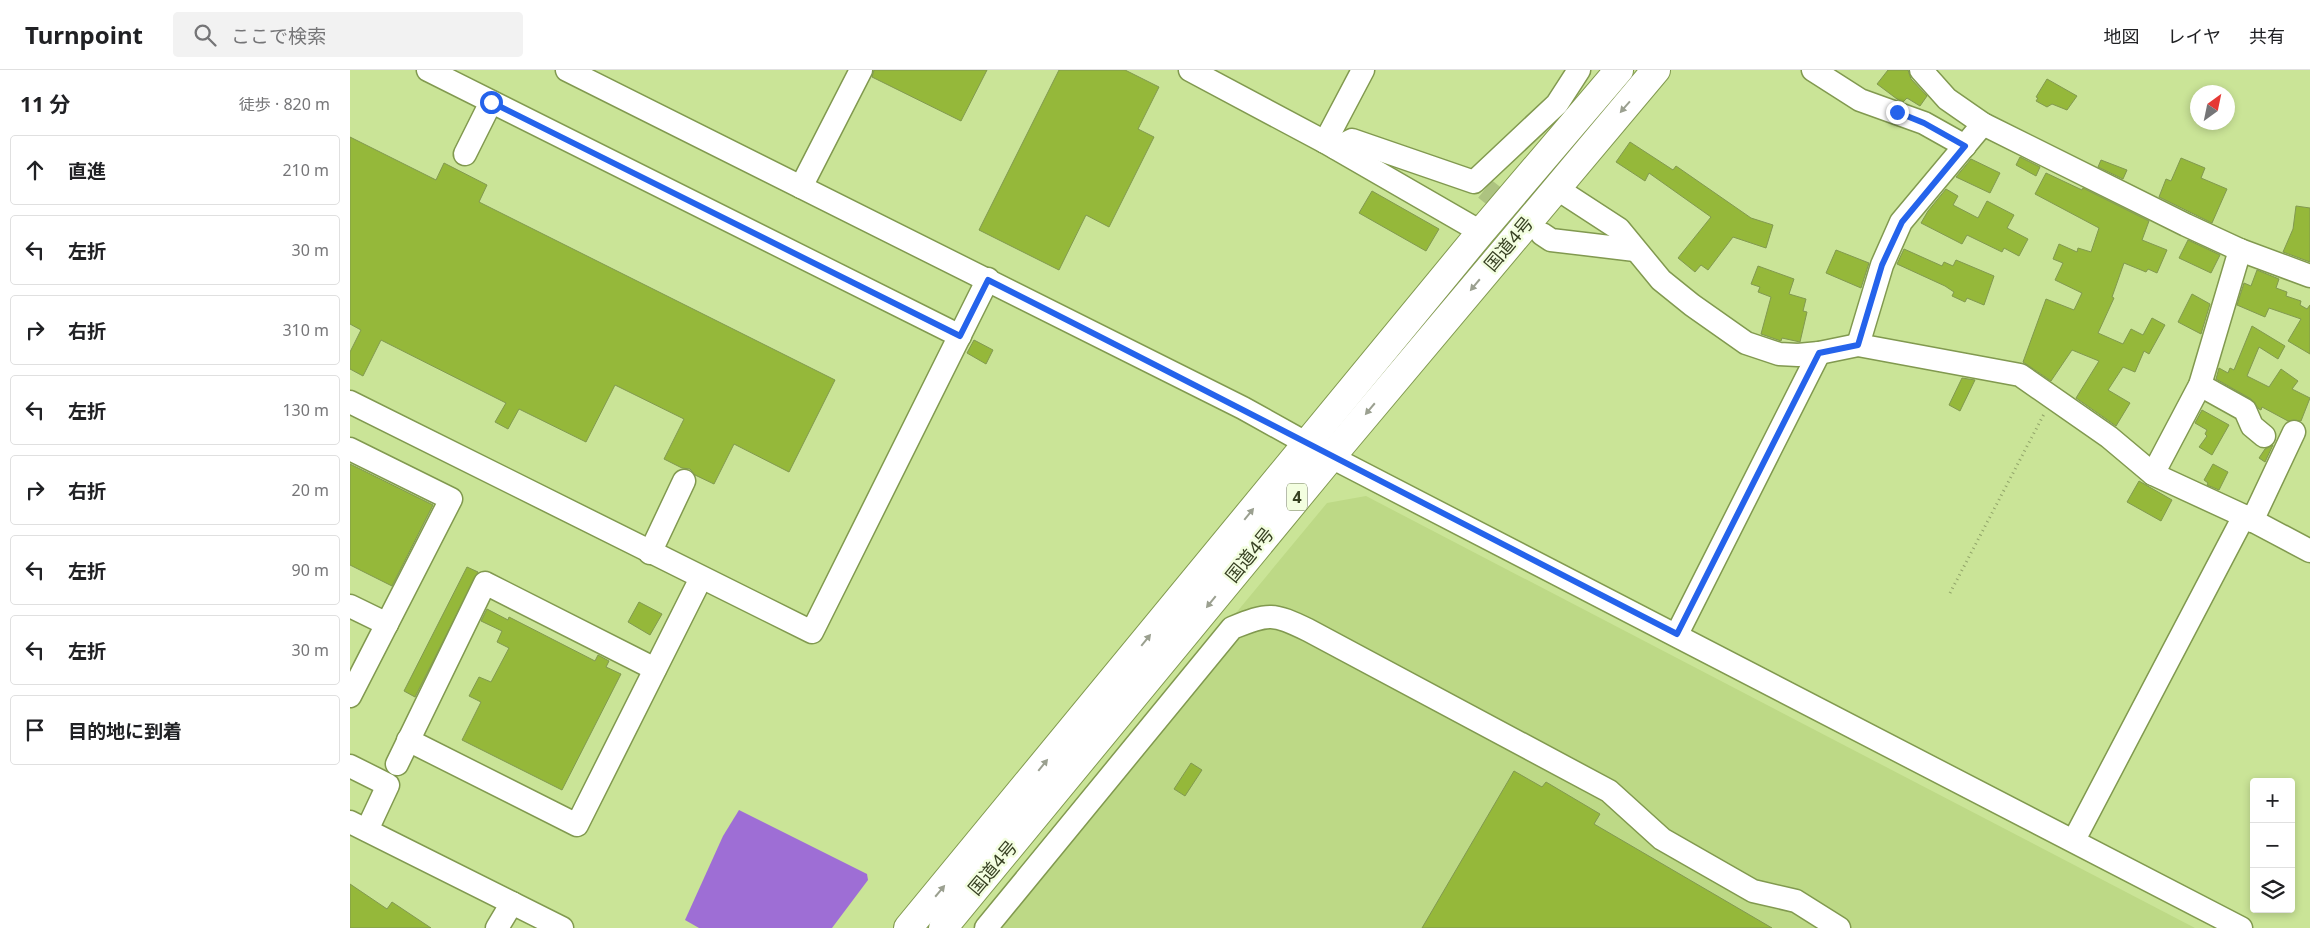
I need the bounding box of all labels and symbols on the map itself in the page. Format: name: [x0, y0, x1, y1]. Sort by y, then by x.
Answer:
north arrow: [2190, 85, 2235, 130]
route start: [480, 91, 503, 114]
one-way arrow: [1619, 100, 1630, 113]
route end: [1886, 101, 1909, 124]
street label: 国道4号: [1478, 211, 1538, 276]
one-way arrow: [1469, 278, 1480, 291]
one-way arrow: [1365, 403, 1376, 416]
road number: 4: [1287, 484, 1307, 511]
one-way arrow: [1244, 508, 1255, 521]
street label: 国道4号: [1220, 522, 1279, 587]
one-way arrow: [1206, 595, 1217, 608]
one-way arrow: [1140, 633, 1151, 646]
one-way arrow: [1037, 760, 1049, 772]
street label: 国道4号: [962, 835, 1022, 900]
one-way arrow: [934, 884, 945, 897]

